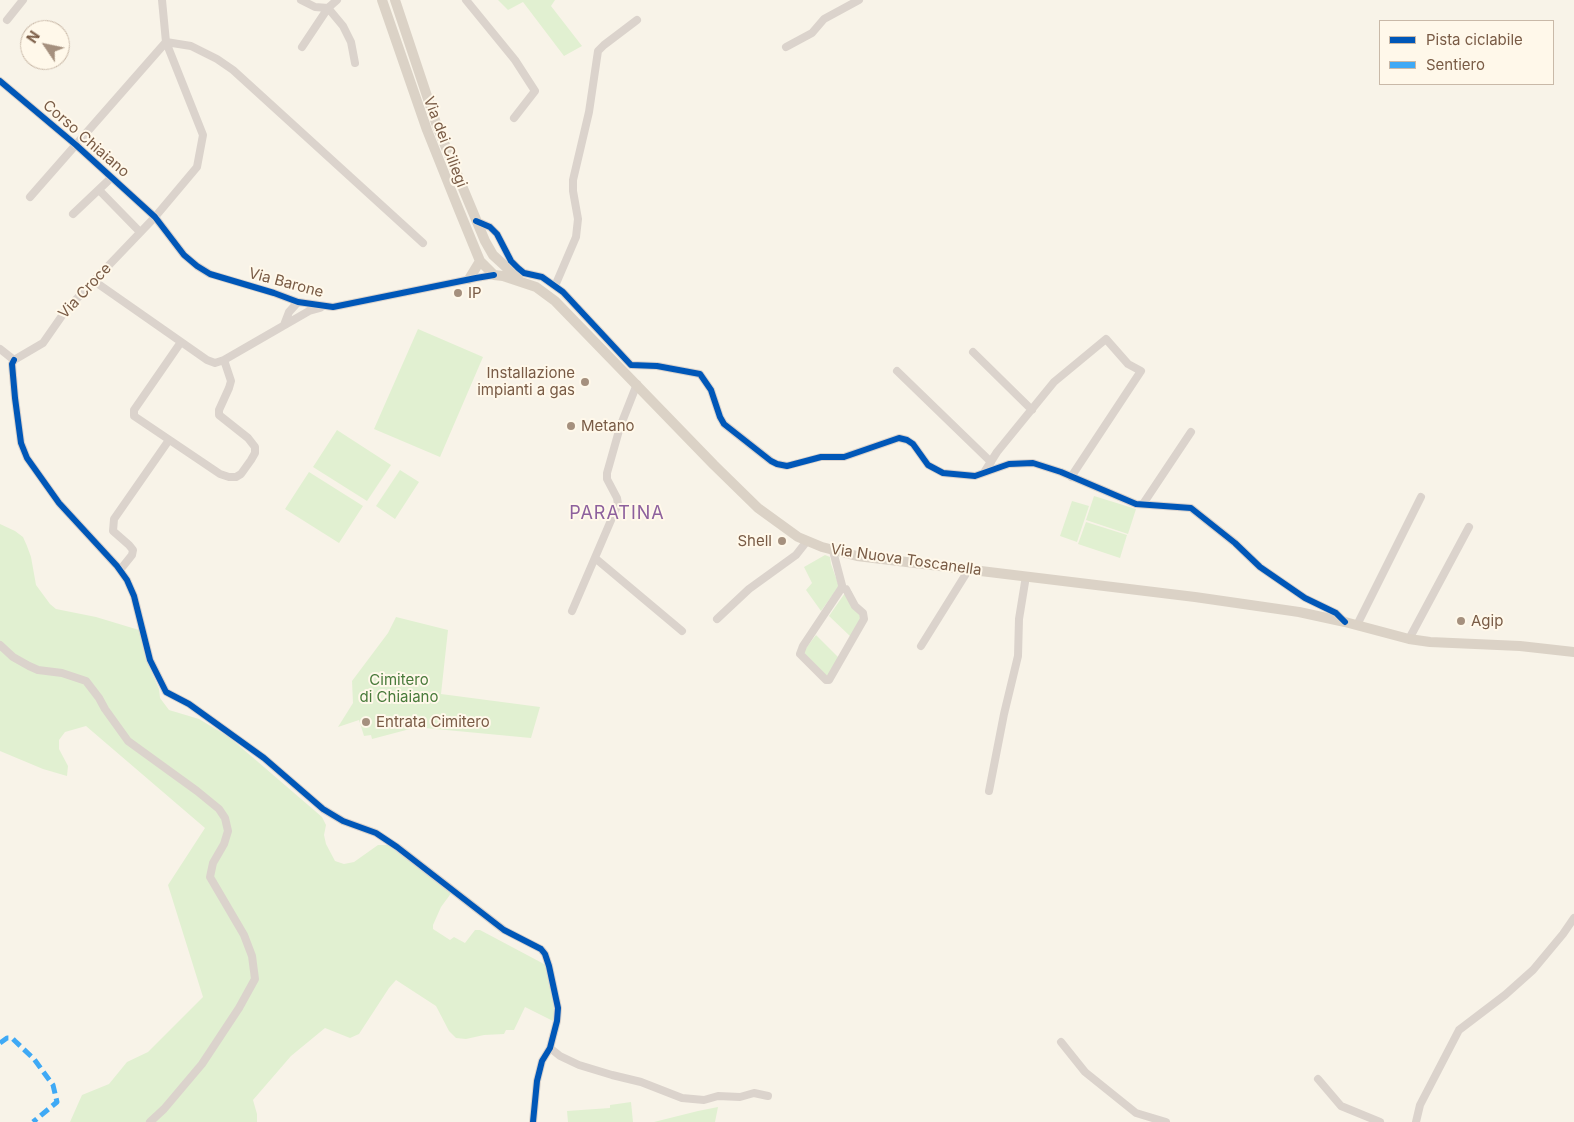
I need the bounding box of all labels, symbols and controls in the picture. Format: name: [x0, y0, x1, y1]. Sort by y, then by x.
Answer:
north arrow: [20, 20, 70, 70]
legend: [1379, 20, 1554, 85]
text: N: [23, 28, 43, 46]
text: Pista ciclabile: [1426, 30, 1523, 49]
text: Sentiero: [1426, 55, 1485, 74]
street label: Via dei Ciliegi: [419, 94, 471, 190]
street label: Corso Chiaiano: [39, 97, 133, 181]
street label: Via Croce: [55, 260, 115, 322]
street label: Via Barone: [247, 264, 325, 302]
place label: IP: [468, 284, 482, 302]
marker: IP: [452, 287, 464, 299]
place label: Installazione impianti a gas: [477, 364, 575, 399]
marker: Installazione impianti a gas: [579, 376, 591, 388]
place label: Metano: [581, 417, 635, 435]
marker: Metano: [565, 420, 577, 432]
district label: PARATINA: [568, 503, 666, 525]
place label: Shell: [737, 532, 772, 550]
marker: Shell: [776, 535, 788, 547]
street label: Via Nuova Toscanella: [829, 540, 983, 580]
place label: Agip: [1471, 612, 1503, 630]
marker: Agip: [1455, 615, 1467, 627]
park label: Cimitero di Chiaiano: [360, 671, 438, 706]
place label: Entrata Cimitero: [376, 713, 490, 731]
marker: Entrata Cimitero: [360, 716, 372, 728]

